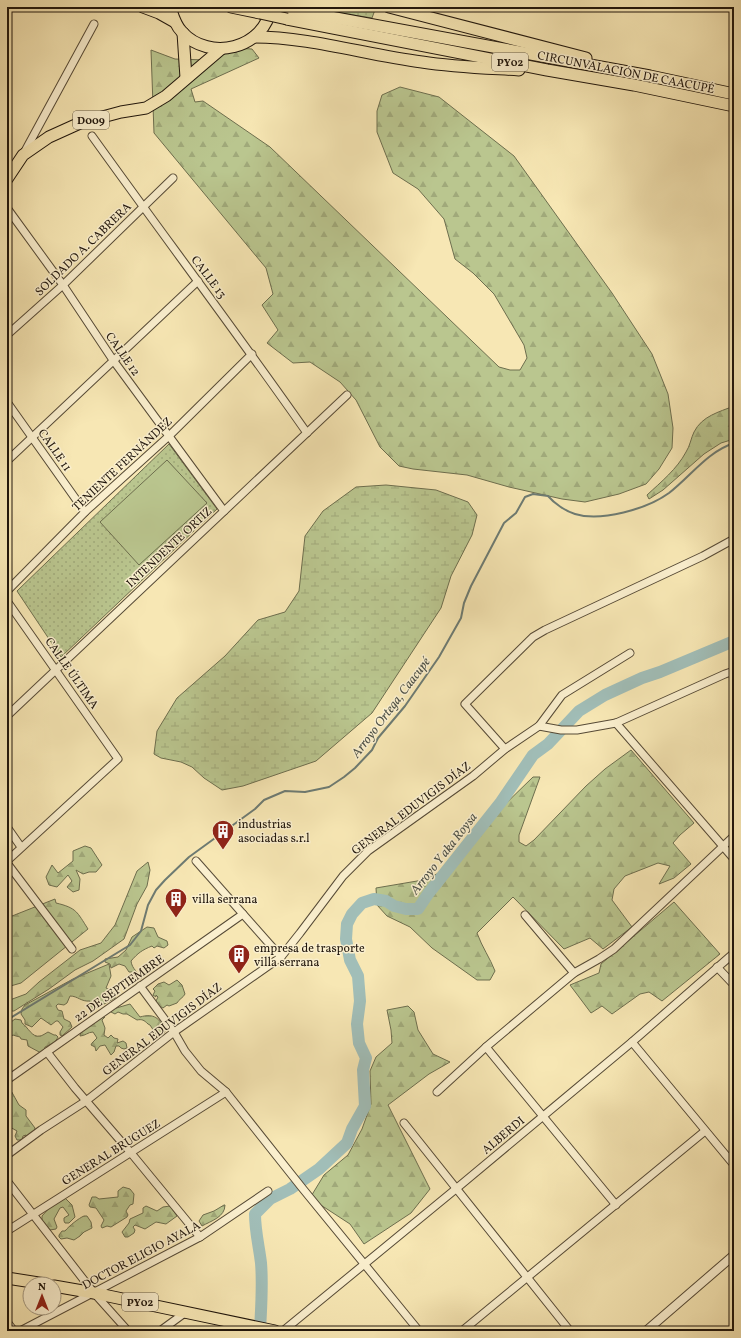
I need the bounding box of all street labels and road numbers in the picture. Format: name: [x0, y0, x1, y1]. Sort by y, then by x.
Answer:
street label: CIRCUNVALACIÓN DE CAACUPÉ: [536, 47, 716, 98]
road number: PY02: [492, 53, 528, 71]
road number: D009: [73, 111, 109, 129]
street label: SOLDADO A. CABRERA: [32, 199, 136, 300]
street label: CALLE 13: [187, 253, 230, 302]
street label: CALLE 12: [101, 329, 143, 380]
street label: TENIENTE FERNÁNDEZ: [69, 413, 176, 515]
street label: CALLE 11: [34, 426, 75, 475]
street label: INTENDENTE ORTIZ: [123, 504, 216, 592]
street label: CALLE ÚLTIMA: [41, 634, 103, 713]
street label: GENERAL EDUVIGIS DÍAZ: [348, 758, 475, 859]
street label: 22 DE SEPTIEMBRE: [71, 952, 168, 1026]
street label: GENERAL EDUVIGIS DÍAZ: [99, 979, 226, 1080]
street label: ALBERDI: [479, 1113, 528, 1158]
street label: GENERAL BRUGUEZ: [59, 1116, 164, 1190]
street label: DOCTOR ELIGIO AYALA: [80, 1218, 204, 1294]
road number: PY02: [122, 1293, 158, 1311]

